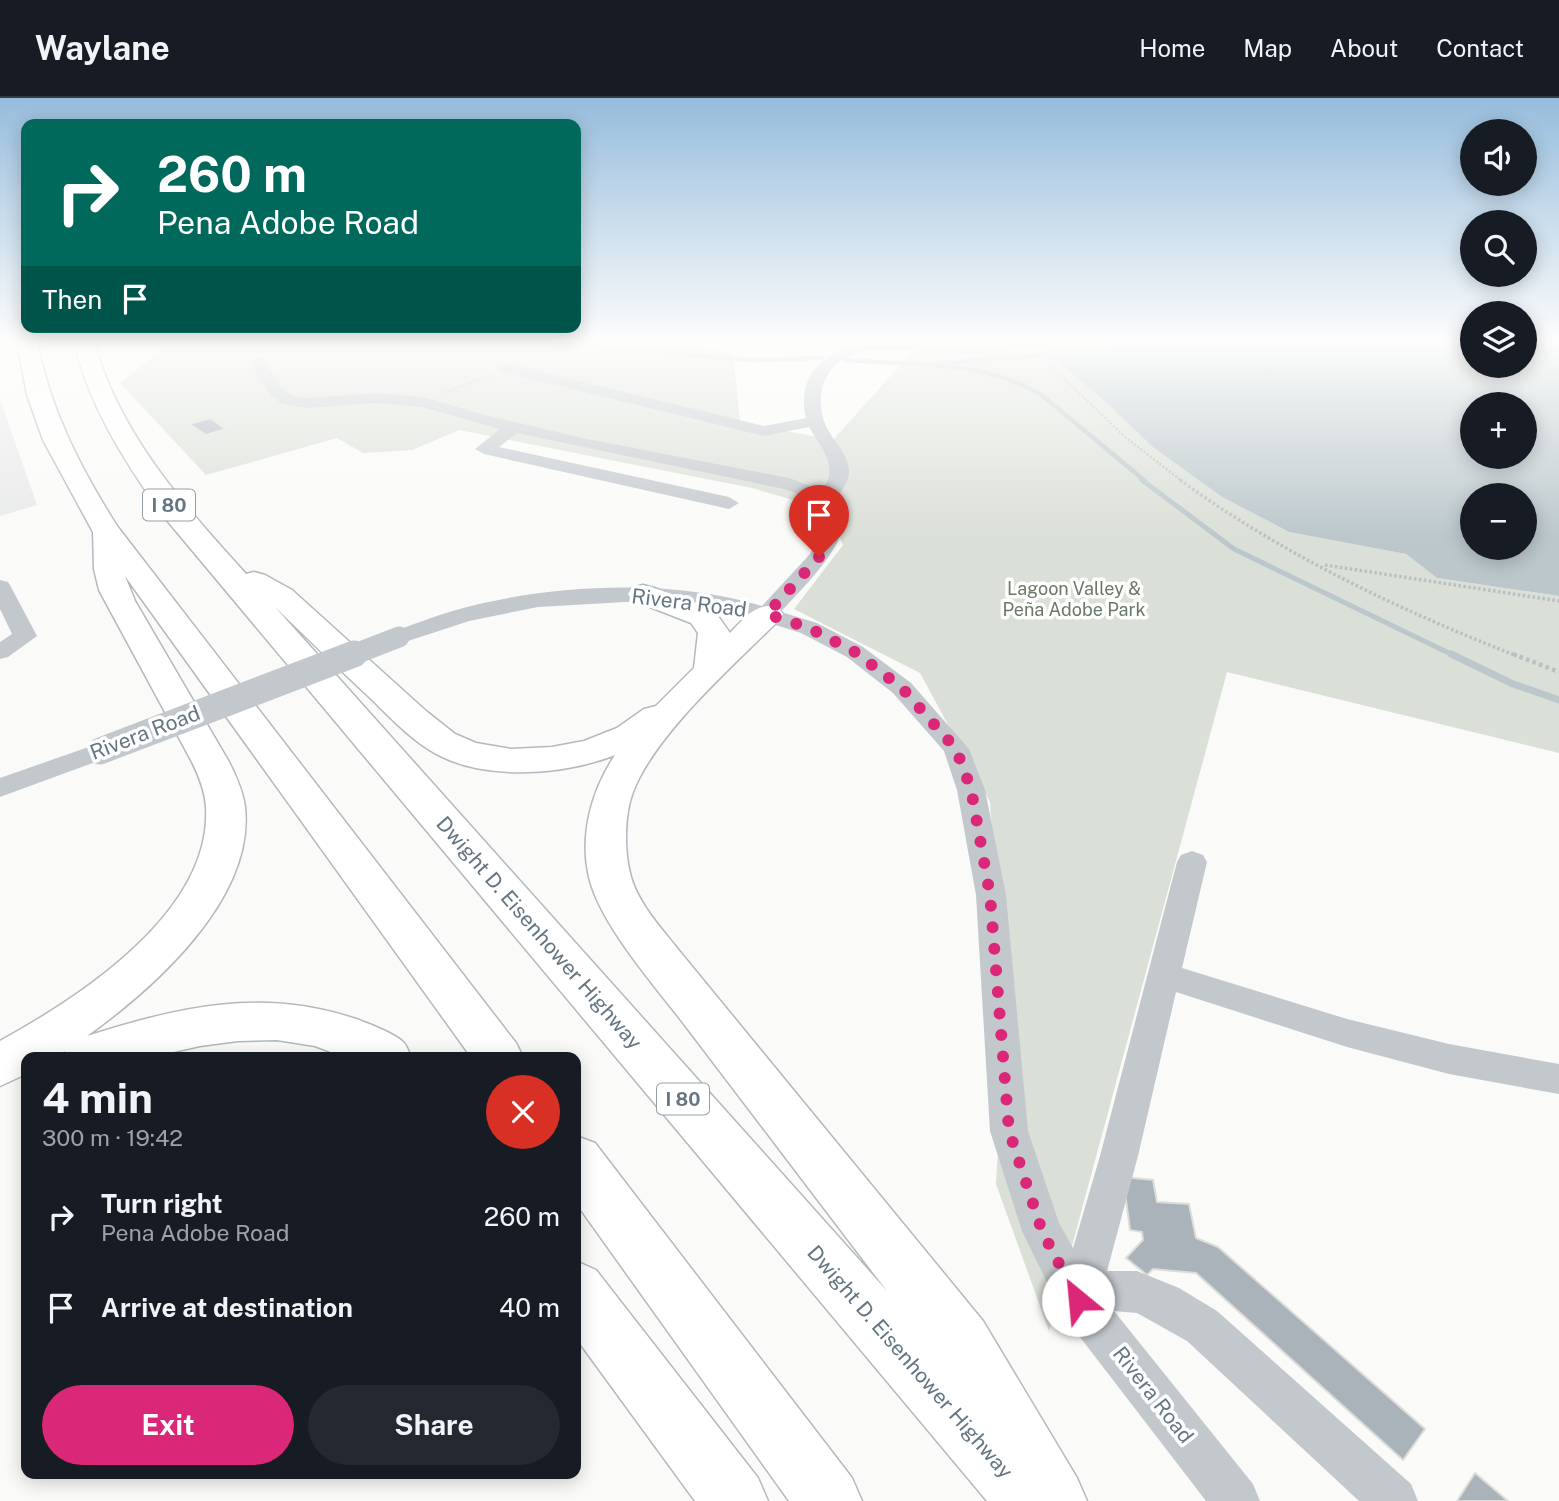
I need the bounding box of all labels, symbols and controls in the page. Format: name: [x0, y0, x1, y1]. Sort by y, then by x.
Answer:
text: Waylane: [35, 29, 170, 67]
text: Home: [1139, 34, 1205, 62]
text: Map: [1243, 34, 1292, 62]
text: About: [1330, 34, 1398, 62]
text: Contact: [1436, 34, 1524, 62]
map controls: [1460, 119, 1537, 560]
button: sound: [1460, 119, 1537, 196]
text: 260 m: [157, 145, 307, 203]
icon: right: [42, 147, 133, 238]
text: Pena Adobe Road: [157, 204, 419, 241]
button: search: [1460, 210, 1537, 287]
icon: arrive: [116, 280, 154, 318]
text: Then: [42, 284, 102, 315]
button: layers: [1460, 301, 1537, 378]
button: +: [1460, 392, 1537, 469]
button: −: [1460, 483, 1537, 560]
pin: [789, 485, 849, 557]
road number: I 80: [143, 490, 195, 520]
icon: arrive: [800, 496, 838, 534]
park label: Lagoon Valley & Peña Adobe Park: [1002, 578, 1146, 620]
street label: Rivera Road: [630, 583, 748, 622]
street label: Rivera Road: [86, 700, 203, 765]
street label: Dwight D. Eisenhower Highway: [431, 811, 647, 1054]
text: 4 min: [42, 1073, 153, 1122]
button: close: [486, 1075, 560, 1149]
road number: I 80: [657, 1084, 709, 1114]
text: 300 m · 19:42: [42, 1124, 183, 1151]
text: Turn right: [101, 1188, 223, 1219]
icon: right: [42, 1198, 80, 1236]
text: 260 m: [484, 1201, 560, 1232]
text: Pena Adobe Road: [101, 1219, 289, 1246]
street label: Dwight D. Eisenhower Highway: [802, 1240, 1018, 1483]
position arrow: [1041, 1263, 1115, 1337]
icon: arrive: [42, 1289, 80, 1327]
text: Arrive at destination: [101, 1292, 353, 1323]
text: 40 m: [499, 1292, 560, 1323]
street label: Rivera Road: [1108, 1341, 1199, 1448]
button: Exit: [42, 1385, 294, 1465]
button: Share: [308, 1385, 560, 1465]

